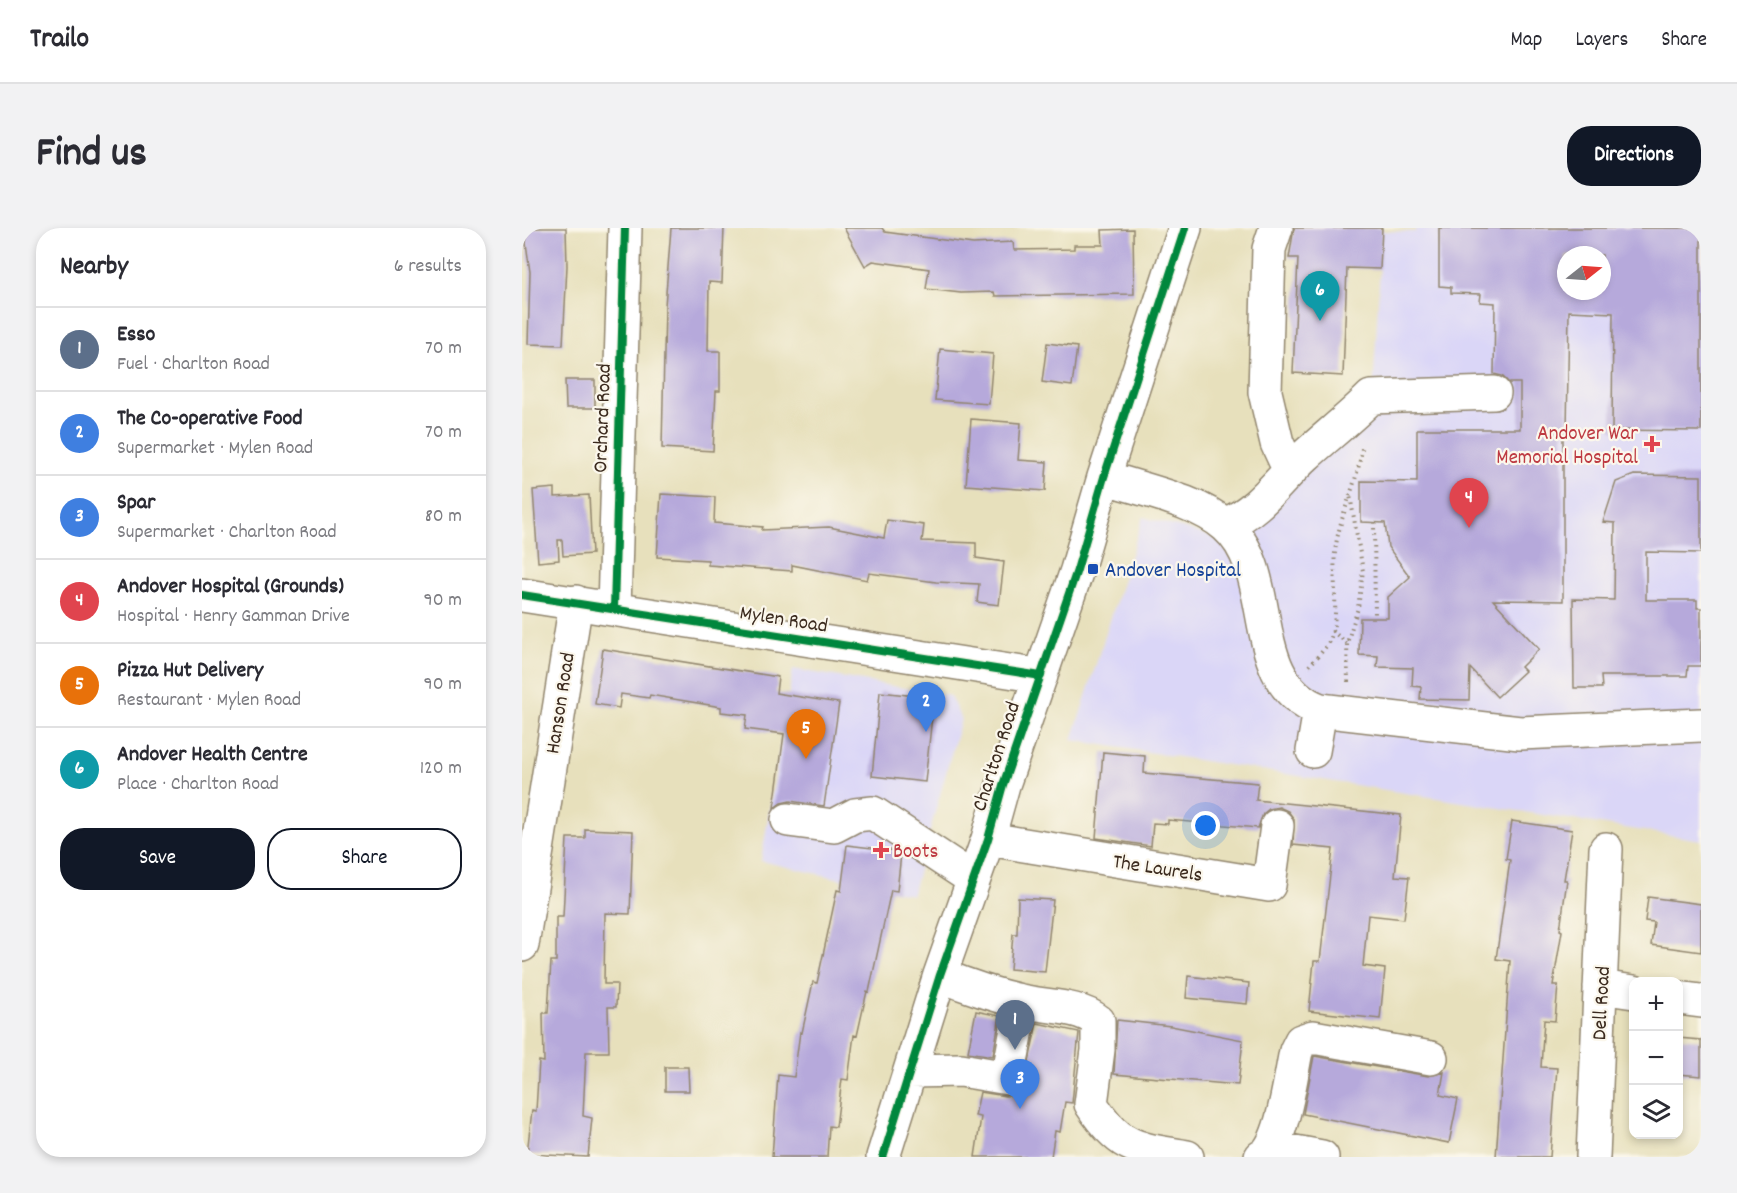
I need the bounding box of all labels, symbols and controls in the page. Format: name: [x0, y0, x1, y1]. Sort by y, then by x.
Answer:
text: Trailo: [30, 21, 89, 61]
text: Map: [1511, 26, 1542, 56]
text: Layers: [1575, 26, 1628, 56]
text: Share: [1661, 26, 1707, 56]
text: Find us: [36, 126, 147, 186]
button: Directions: [1567, 126, 1701, 186]
north arrow: [1557, 246, 1611, 300]
text: Nearby: [60, 249, 128, 286]
text: 6 results: [394, 253, 462, 281]
pin: 6: [1300, 272, 1340, 321]
text: Esso: [117, 320, 155, 351]
text: 1: [77, 335, 82, 363]
text: 70 m: [425, 335, 462, 363]
text: Fuel · Charlton Road: [117, 351, 270, 379]
street label: Orchard Road: [587, 363, 621, 473]
text: The Co-operative Food: [117, 404, 303, 435]
text: 2: [75, 419, 84, 447]
text: 70 m: [425, 419, 462, 447]
place label: Andover War Memorial Hospital: [1496, 420, 1638, 474]
text: Supermarket · Mylen Road: [117, 435, 313, 463]
marker: Andover War Memorial Hospital: [1643, 435, 1661, 453]
pin: 4: [1450, 478, 1488, 528]
text: Spar: [117, 488, 155, 519]
text: 3: [75, 503, 84, 531]
text: 80 m: [425, 503, 462, 531]
text: Supermarket · Charlton Road: [117, 519, 337, 547]
place label: Andover Hospital: [1105, 557, 1241, 587]
marker: Andover Hospital: [1086, 562, 1100, 576]
text: Andover Hospital (Grounds): [117, 572, 344, 603]
text: 4: [75, 587, 84, 615]
text: 90 m: [424, 587, 462, 615]
street label: Mylen Road: [737, 599, 830, 643]
text: Hospital · Henry Gamman Drive: [117, 603, 350, 631]
street label: Hanson Road: [539, 651, 585, 756]
text: Pizza Hut Delivery: [117, 656, 263, 687]
text: 5: [75, 671, 84, 699]
text: 90 m: [424, 671, 462, 699]
pin: 2: [906, 682, 946, 732]
text: Restaurant · Mylen Road: [117, 687, 301, 715]
street label: Charlton Road: [966, 698, 1030, 816]
pin: 5: [786, 710, 826, 759]
text: Andover Health Centre: [117, 740, 308, 771]
text: 6: [75, 755, 84, 783]
text: 120 m: [420, 755, 462, 783]
text: Place · Charlton Road: [117, 771, 279, 799]
your location: [1191, 811, 1220, 840]
button: Save: [60, 828, 255, 890]
button: Share: [267, 828, 462, 890]
place label: Boots: [893, 838, 938, 868]
marker: Boots: [874, 843, 888, 857]
street label: The Laurels: [1111, 848, 1205, 892]
street label: Dell Road: [1586, 965, 1620, 1041]
map controls: [1629, 977, 1683, 1139]
button: +: [1629, 977, 1683, 1031]
pin: 1: [996, 1000, 1034, 1050]
button: −: [1629, 1031, 1683, 1085]
pin: 3: [1000, 1060, 1040, 1109]
button: layers: [1629, 1085, 1683, 1139]

